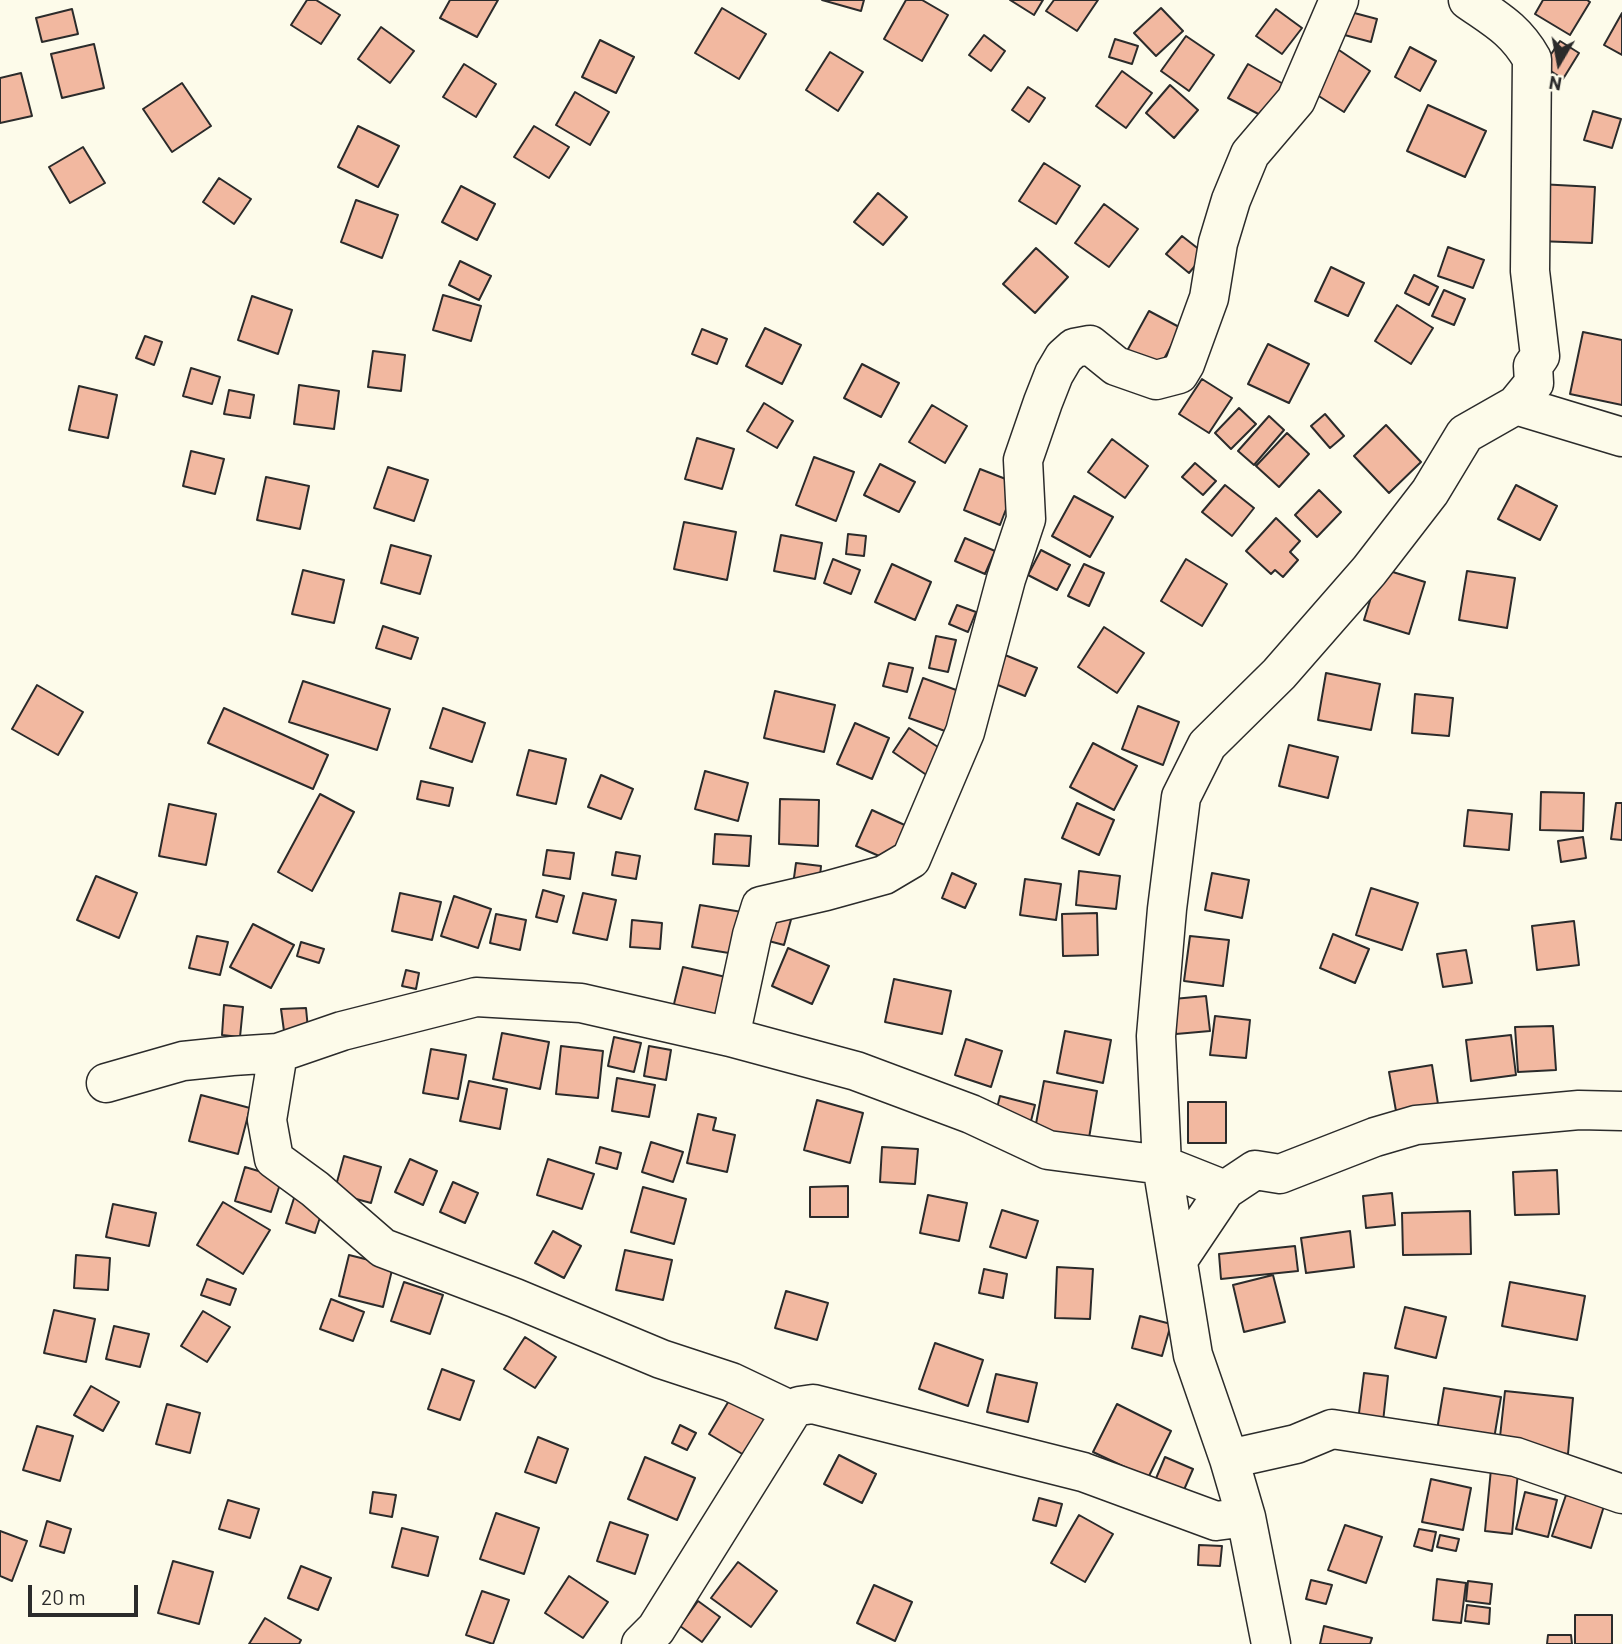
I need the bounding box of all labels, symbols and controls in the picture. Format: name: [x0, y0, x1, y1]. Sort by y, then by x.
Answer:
north arrow: [1524, 28, 1594, 98]
text: N: [1547, 72, 1563, 97]
scale bar: [32, 1570, 142, 1614]
text: 20 m: [41, 1584, 86, 1609]

